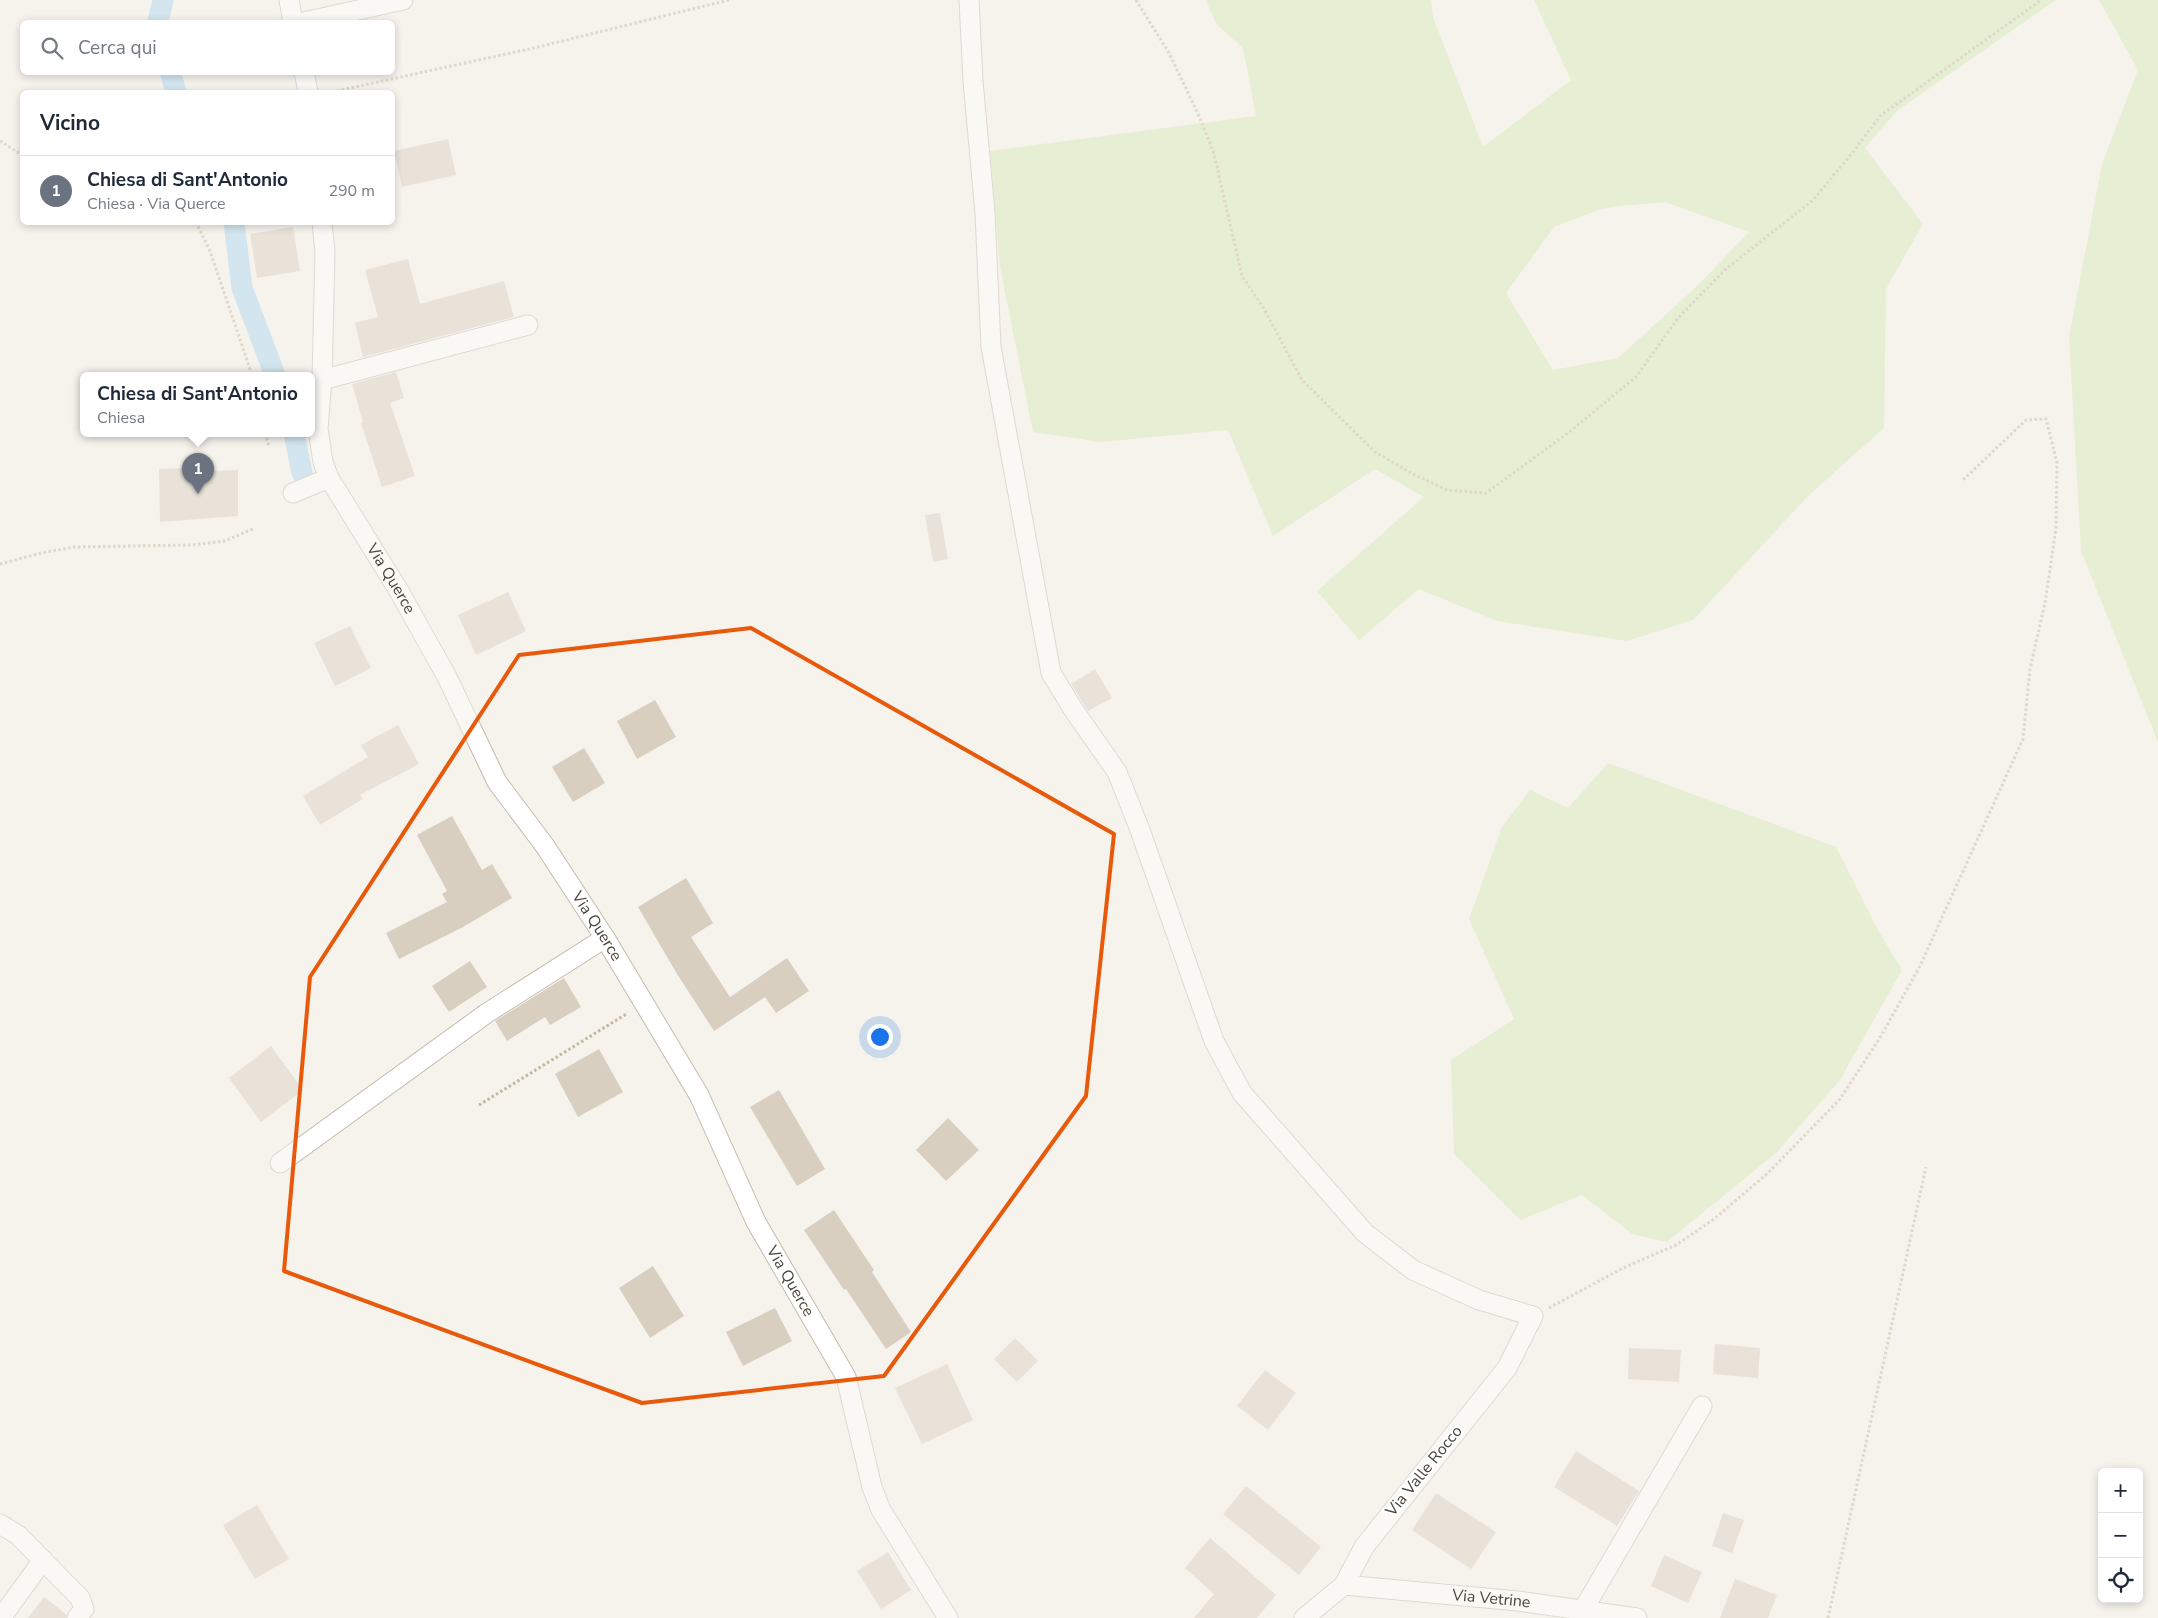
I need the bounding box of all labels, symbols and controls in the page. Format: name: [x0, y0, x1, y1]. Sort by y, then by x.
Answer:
search box: [20, 20, 395, 75]
icon: search: [38, 34, 66, 62]
text: Cerca qui: [78, 35, 157, 61]
text: Vicino: [40, 109, 100, 137]
text: Chiesa di Sant'Antonio: [87, 167, 288, 193]
text: 1: [51, 180, 61, 202]
text: 290 m: [328, 180, 375, 202]
text: Chiesa · Via Querce: [87, 193, 226, 215]
popup: [80, 372, 315, 437]
text: Chiesa di Sant'Antonio: [97, 381, 298, 407]
text: Chiesa: [97, 407, 145, 429]
pin: 1: [182, 453, 214, 494]
street label: Via Querce: [361, 538, 421, 618]
street label: Via Querce: [566, 886, 627, 965]
your location: [867, 1024, 893, 1050]
street label: Via Querce: [761, 1241, 820, 1321]
street label: Via Valle Rocco: [1380, 1421, 1467, 1522]
map controls: [2098, 1468, 2143, 1603]
button: +: [2098, 1468, 2143, 1513]
button: −: [2098, 1513, 2143, 1558]
button: locate: [2098, 1558, 2143, 1603]
street label: Via Vetrine: [1450, 1584, 1532, 1614]

